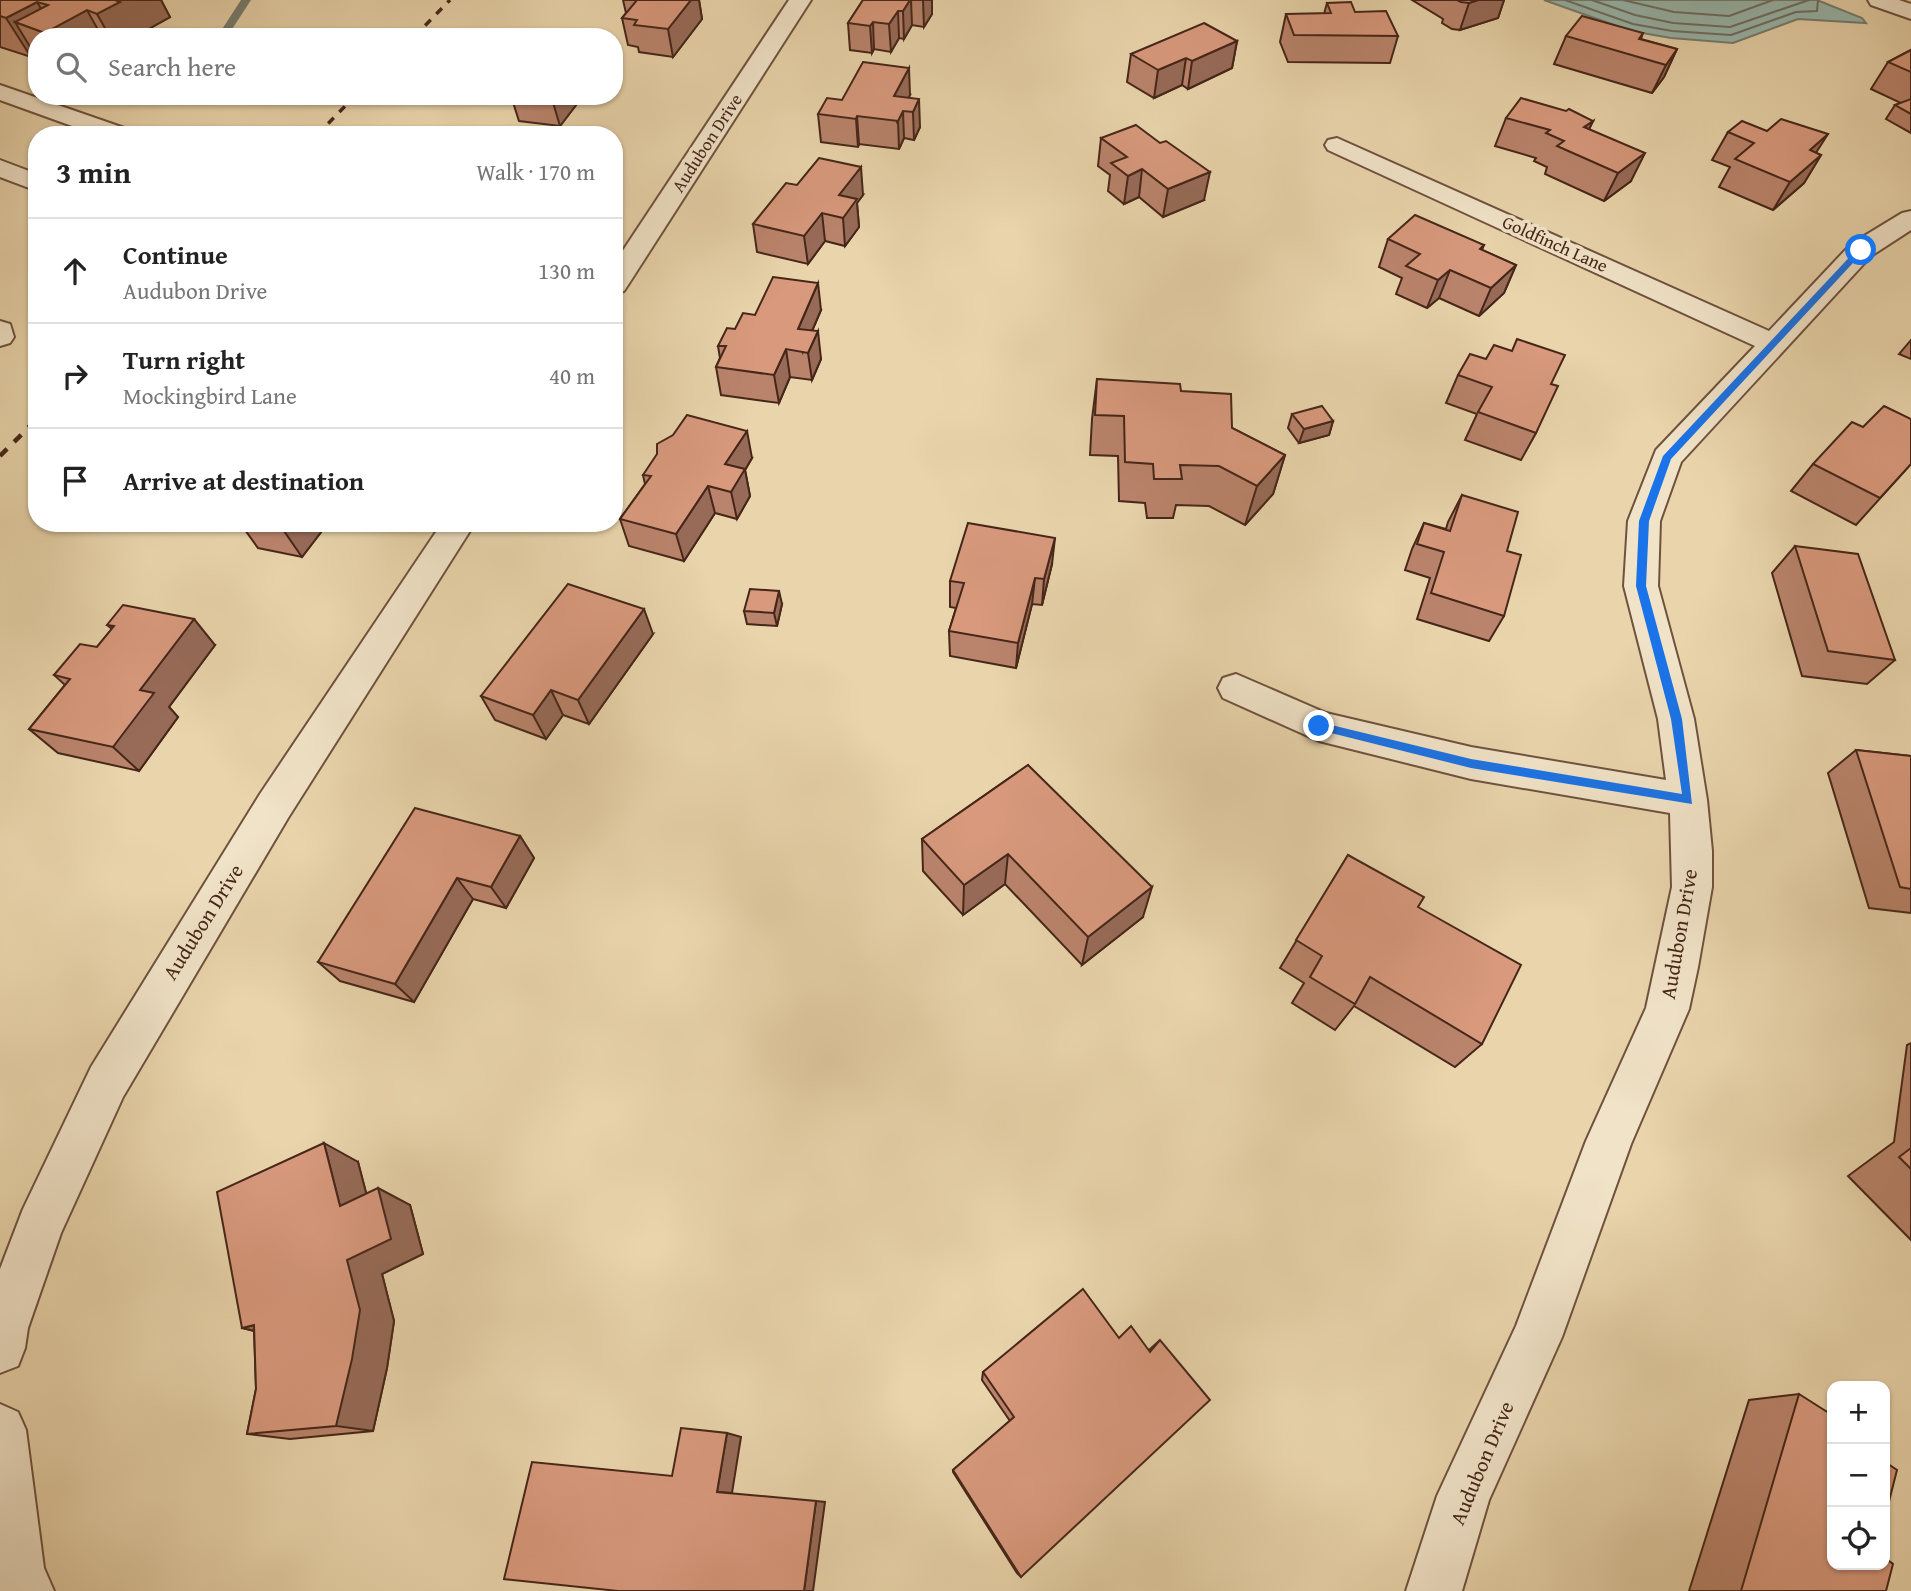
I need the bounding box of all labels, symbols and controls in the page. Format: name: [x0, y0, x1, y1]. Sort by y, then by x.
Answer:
search box: [28, 28, 623, 105]
text: Search here: [108, 47, 236, 86]
icon: search: [52, 48, 90, 86]
street label: Audubon Drive: [664, 88, 749, 197]
text: 3 min: [56, 150, 131, 194]
text: Walk · 170 m: [476, 155, 595, 188]
street label: Goldfinch Lane: [1498, 208, 1612, 279]
route start: [1845, 234, 1876, 265]
text: Continue: [123, 235, 228, 274]
icon: ahead: [56, 252, 94, 290]
text: 130 m: [538, 254, 595, 287]
text: Audubon Drive: [123, 274, 267, 307]
text: Turn right: [123, 340, 245, 379]
icon: right: [56, 357, 94, 395]
text: 40 m: [549, 359, 595, 392]
text: Mockingbird Lane: [123, 379, 297, 412]
text: Arrive at destination: [123, 461, 364, 500]
icon: arrive: [56, 462, 94, 500]
route end: [1303, 710, 1334, 741]
street label: Audubon Drive: [155, 858, 251, 986]
street label: Audubon Drive: [1652, 866, 1705, 1002]
map controls: [1827, 1381, 1890, 1570]
button: +: [1827, 1381, 1890, 1444]
street label: Audubon Drive: [1442, 1396, 1522, 1530]
button: −: [1827, 1444, 1890, 1507]
button: locate: [1827, 1507, 1890, 1570]

